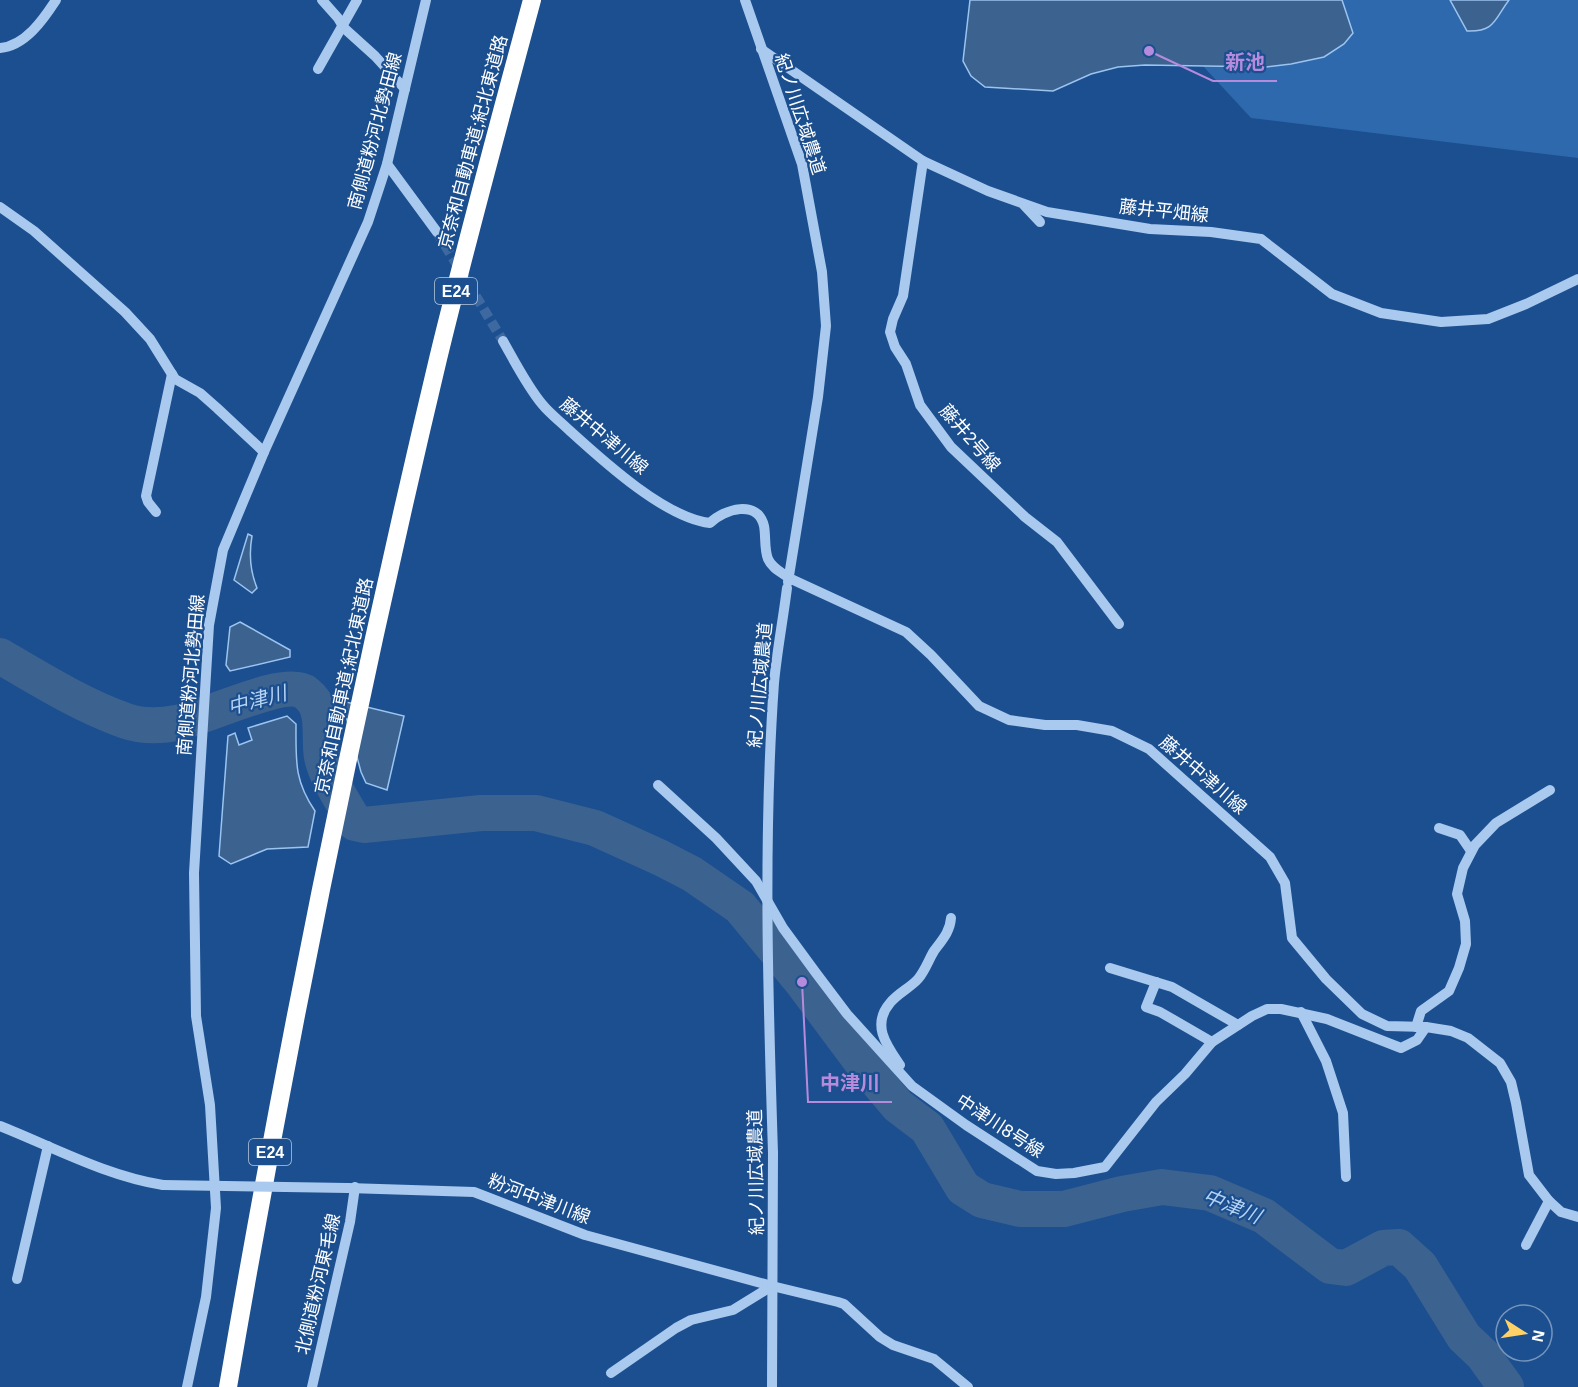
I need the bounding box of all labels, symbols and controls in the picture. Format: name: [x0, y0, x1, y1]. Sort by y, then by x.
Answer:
street label: 京奈和自動車道;紀北東道路: [435, 33, 511, 251]
callout: 新池: [1213, 43, 1277, 81]
street label: 南側道粉河北勢田線: [344, 50, 406, 212]
street label: 紀ノ川広域農道: [771, 51, 829, 177]
text: 新池: [1225, 51, 1265, 73]
street label: 藤井平畑線: [1118, 196, 1210, 226]
road number: E24: [435, 278, 477, 304]
street label: 藤井中津川線: [556, 394, 652, 478]
street label: 藤井2号線: [936, 400, 1004, 476]
street label: 京奈和自動車道;紀北東道路: [311, 576, 377, 796]
street label: 南側道粉河北勢田線: [174, 593, 208, 757]
street label: 紀ノ川広域農道: [745, 621, 775, 749]
water label: 中津川: [225, 681, 291, 718]
street label: 藤井中津川線: [1156, 732, 1250, 818]
callout: 中津川: [808, 1064, 892, 1102]
text: 中津川: [820, 1072, 880, 1094]
street label: 中津川8号線: [953, 1090, 1047, 1162]
street label: 紀ノ川広域農道: [745, 1109, 767, 1235]
road number: E24: [249, 1139, 291, 1165]
street label: 粉河中津川線: [485, 1170, 593, 1228]
water label: 中津川: [1200, 1185, 1266, 1228]
street label: 北側道粉河東毛線: [292, 1212, 344, 1356]
north arrow: [1494, 1303, 1554, 1363]
text: N: [1529, 1329, 1548, 1343]

